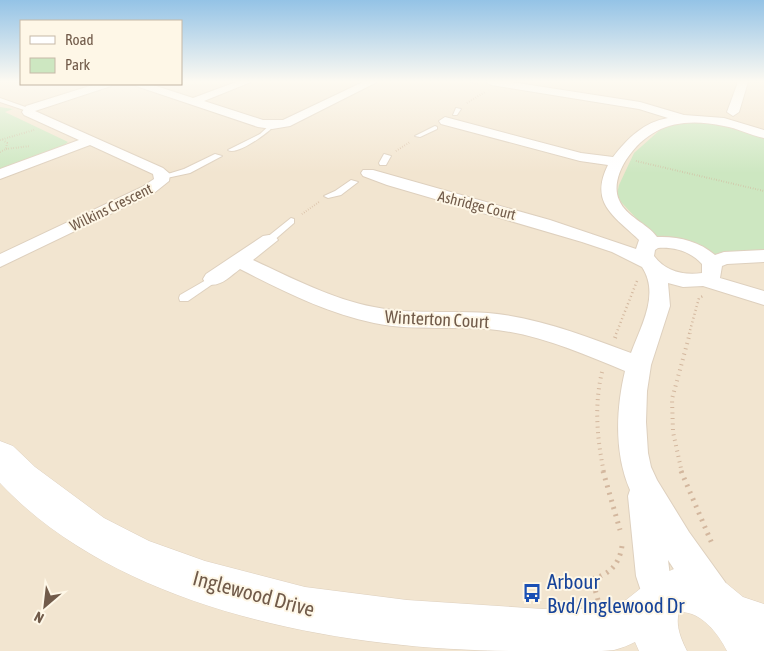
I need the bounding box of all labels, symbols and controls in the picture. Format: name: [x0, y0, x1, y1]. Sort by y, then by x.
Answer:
legend: [20, 20, 182, 85]
text: Road: [65, 31, 94, 48]
text: Park: [65, 56, 90, 73]
street label: Wilkins Crescent: [67, 180, 155, 234]
street label: Ashridge Court: [436, 187, 518, 223]
street label: Winterton Court: [384, 306, 490, 332]
street label: Inglewood Drive: [191, 565, 317, 621]
place label: Arbour Bvd/Inglewood Dr: [547, 569, 685, 617]
north arrow: [20, 581, 70, 631]
bus stop icon: Arbour Bvd/Inglewood Dr: [521, 582, 543, 604]
text: N: [31, 608, 46, 626]

